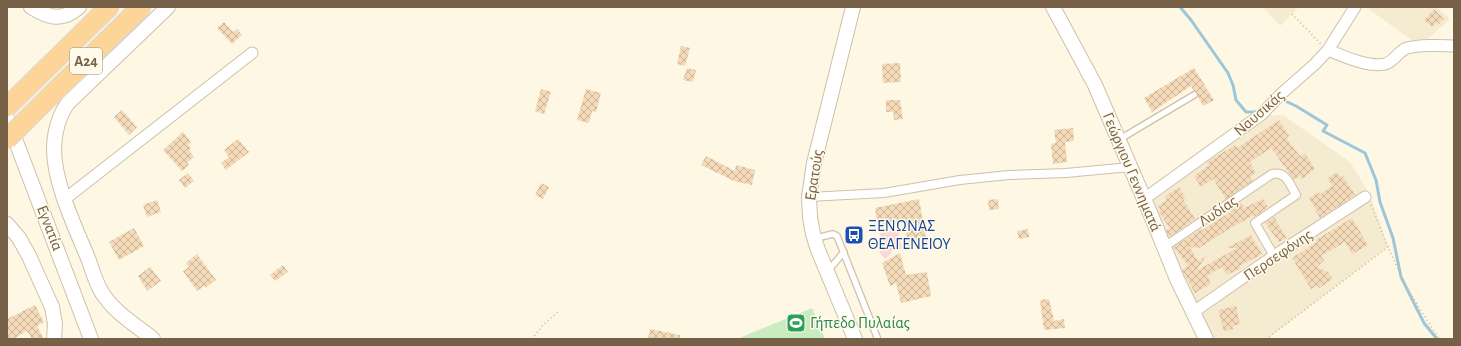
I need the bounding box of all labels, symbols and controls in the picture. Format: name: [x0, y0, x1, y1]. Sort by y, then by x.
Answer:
road number: Α24: [70, 48, 102, 74]
street label: Ναυσικάς: [1231, 87, 1288, 140]
street label: Γεώργιου Γεννηματά: [1100, 110, 1164, 234]
street label: Ερατούς: [802, 148, 827, 202]
street label: Λυδίας: [1196, 192, 1241, 230]
street label: Εγνατία: [34, 203, 66, 253]
place label: ΞΕΝΩΝΑΣ ΘΕΑΓΕΝΕΙΟΥ: [868, 218, 951, 252]
bus stop icon: ΞΕΝΩΝΑΣ ΘΕΑΓΕΝΕΙΟΥ: [843, 224, 865, 246]
street label: Περσεφόνης: [1241, 226, 1316, 285]
sports icon: Γήπεδο Πυλαίας: [785, 312, 807, 334]
place label: Γήπεδο Πυλαίας: [810, 315, 910, 332]

